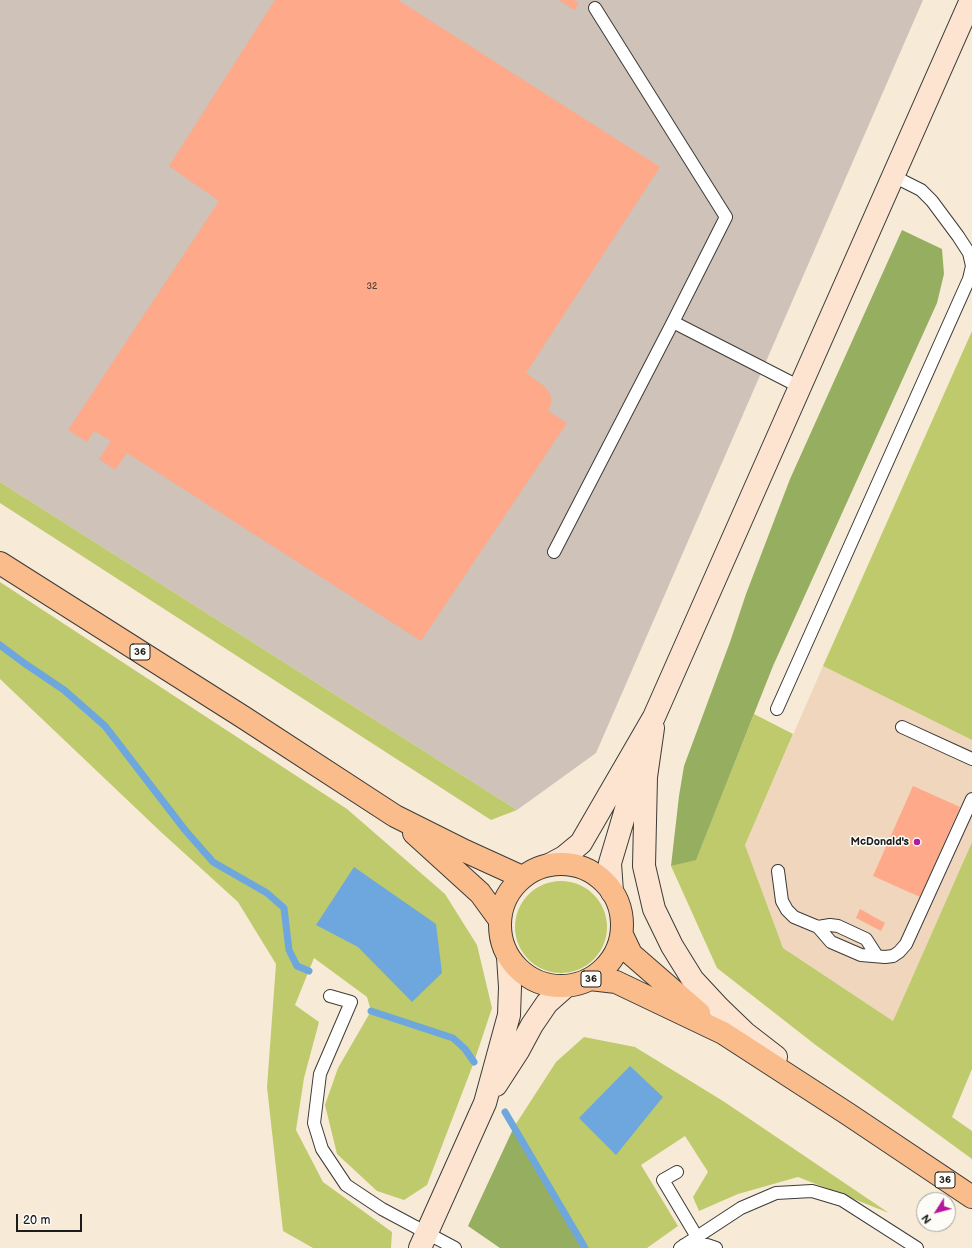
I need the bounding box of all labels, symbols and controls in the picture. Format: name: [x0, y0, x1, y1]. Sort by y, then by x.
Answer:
house number: 32: [367, 282, 377, 292]
road number: 36: [130, 644, 150, 660]
place label: McDonald's: [850, 835, 909, 849]
marker: McDonald's: [912, 837, 922, 847]
road number: 36: [581, 971, 601, 987]
road number: 36: [935, 1172, 955, 1188]
north arrow: [916, 1192, 956, 1232]
scale bar: [18, 1206, 84, 1232]
text: N: [919, 1212, 934, 1226]
text: 20 m: [23, 1213, 50, 1228]

